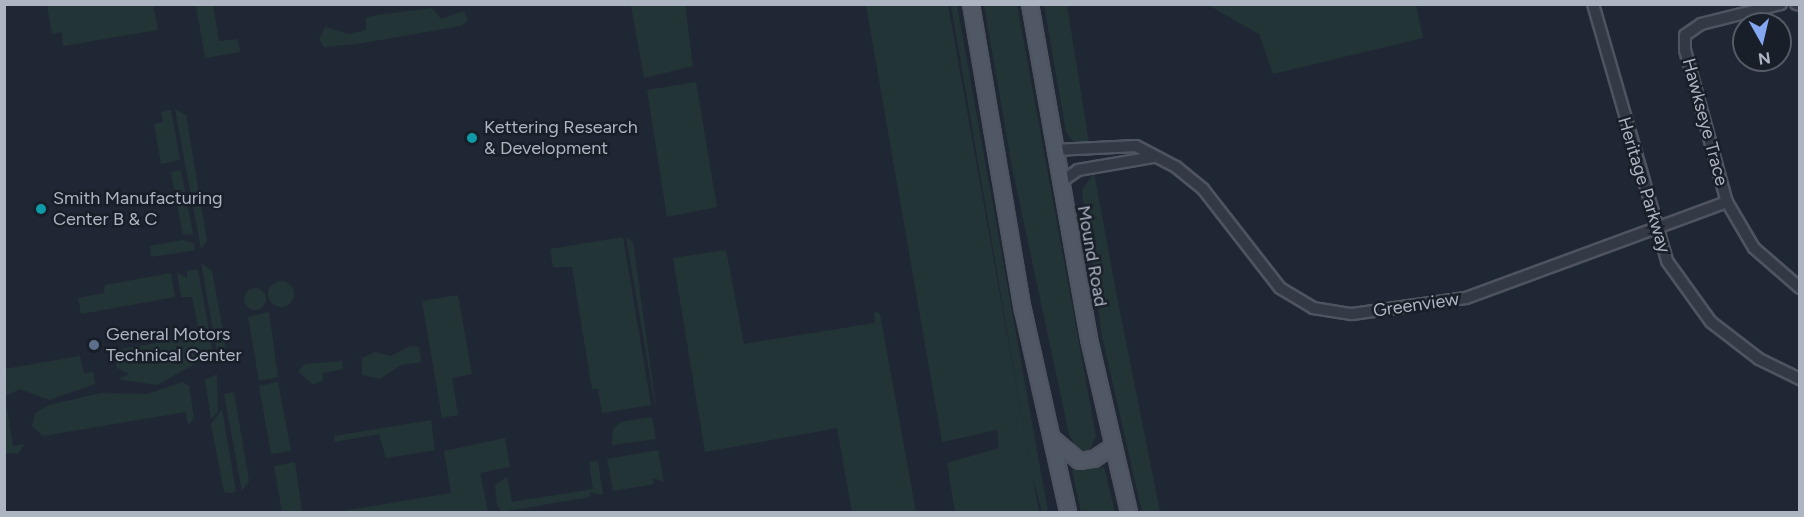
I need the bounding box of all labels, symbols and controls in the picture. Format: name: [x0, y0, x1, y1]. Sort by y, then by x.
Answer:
north arrow: [1732, 12, 1792, 72]
text: N: [1757, 48, 1772, 69]
street label: Hawkseye Trace: [1678, 56, 1732, 188]
street label: Heritage Parkway: [1613, 114, 1675, 256]
place label: Kettering Research & Development: [484, 117, 638, 160]
marker: Kettering Research & Development: [465, 131, 479, 145]
place label: Smith Manufacturing Center B & C: [53, 188, 223, 230]
marker: Smith Manufacturing Center B & C: [34, 202, 48, 216]
street label: Mound Road: [1072, 204, 1112, 308]
street label: Greenview: [1372, 288, 1460, 322]
place label: General Motors Technical Center: [106, 324, 242, 366]
marker: General Motors Technical Center: [87, 338, 101, 352]

